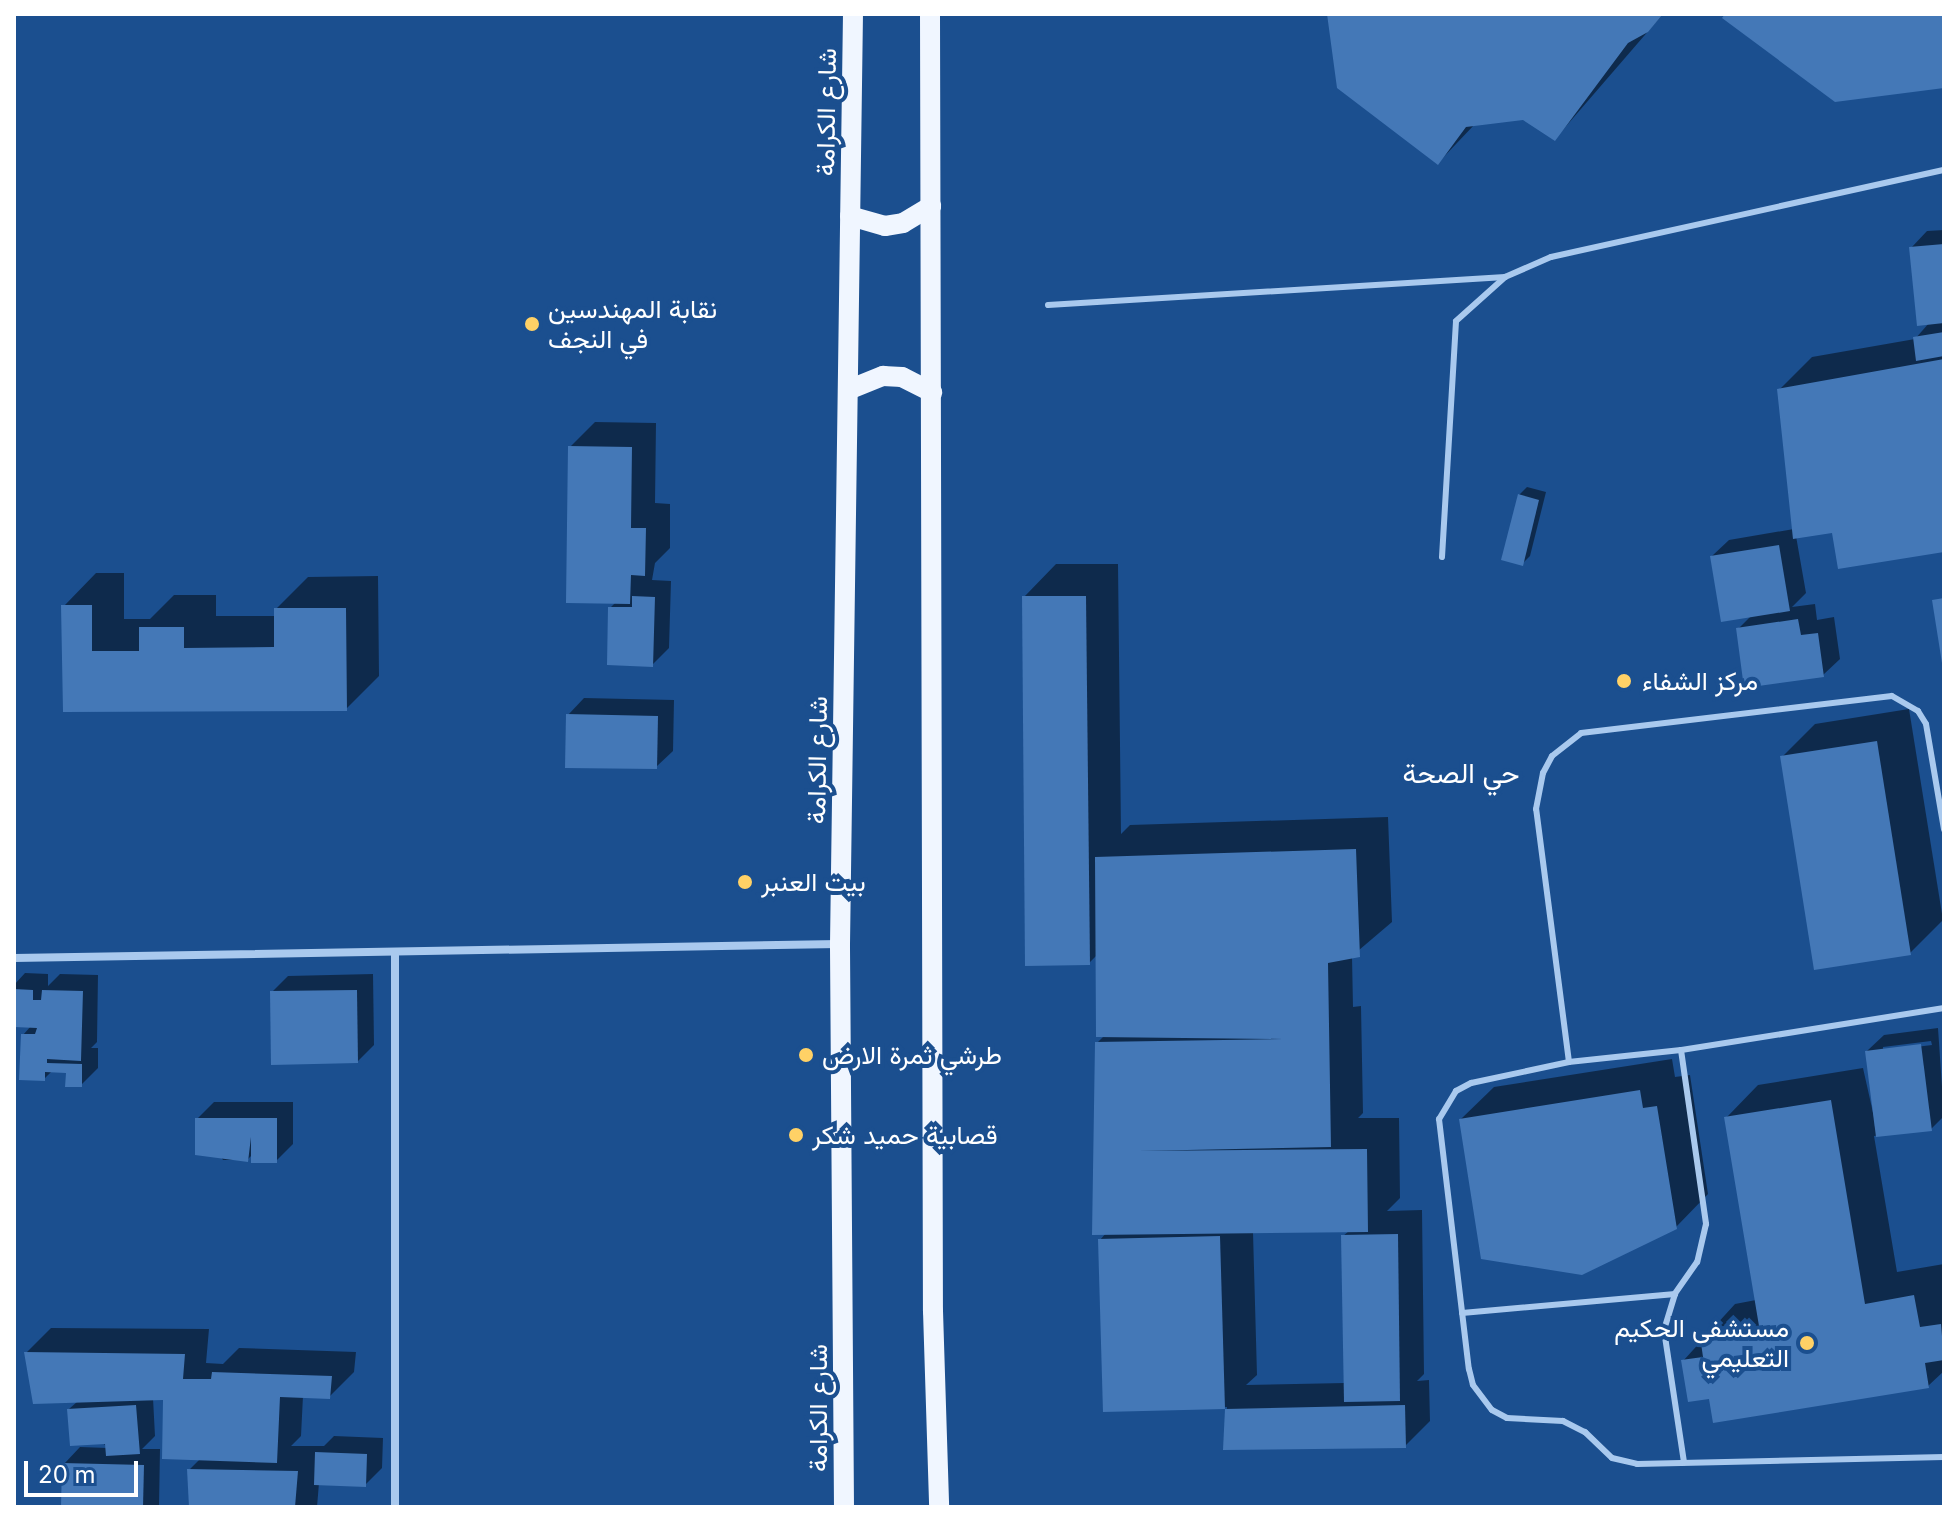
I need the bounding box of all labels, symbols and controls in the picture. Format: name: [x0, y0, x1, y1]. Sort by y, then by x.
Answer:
street label: شارع الكرامة: [809, 48, 843, 176]
place label: نقابة المهندسين في النجف: [548, 293, 717, 354]
marker: نقابة المهندسين في النجف: [523, 315, 541, 333]
place label: مركز الشفاء: [1642, 665, 1758, 697]
marker: مركز الشفاء: [1613, 670, 1635, 692]
street label: شارع الكرامة: [800, 696, 834, 824]
district label: حي الصحة: [1402, 756, 1520, 790]
place label: بيت العنبر: [761, 866, 866, 898]
marker: بيت العنبر: [736, 873, 754, 891]
place label: طرشي ثمرة الارض: [822, 1039, 1002, 1071]
marker: طرشي ثمرة الارض: [797, 1046, 815, 1064]
place label: قصابية حميد شكر: [812, 1119, 998, 1151]
marker: قصابية حميد شكر: [787, 1126, 805, 1144]
place label: مستشفى الحكيم التعليمي: [1614, 1312, 1789, 1374]
marker: مستشفى الحكيم التعليمي: [1796, 1332, 1818, 1354]
street label: شارع الكرامة: [802, 1344, 834, 1472]
scale bar: [28, 1445, 142, 1495]
text: 20 m: [38, 1460, 96, 1489]

